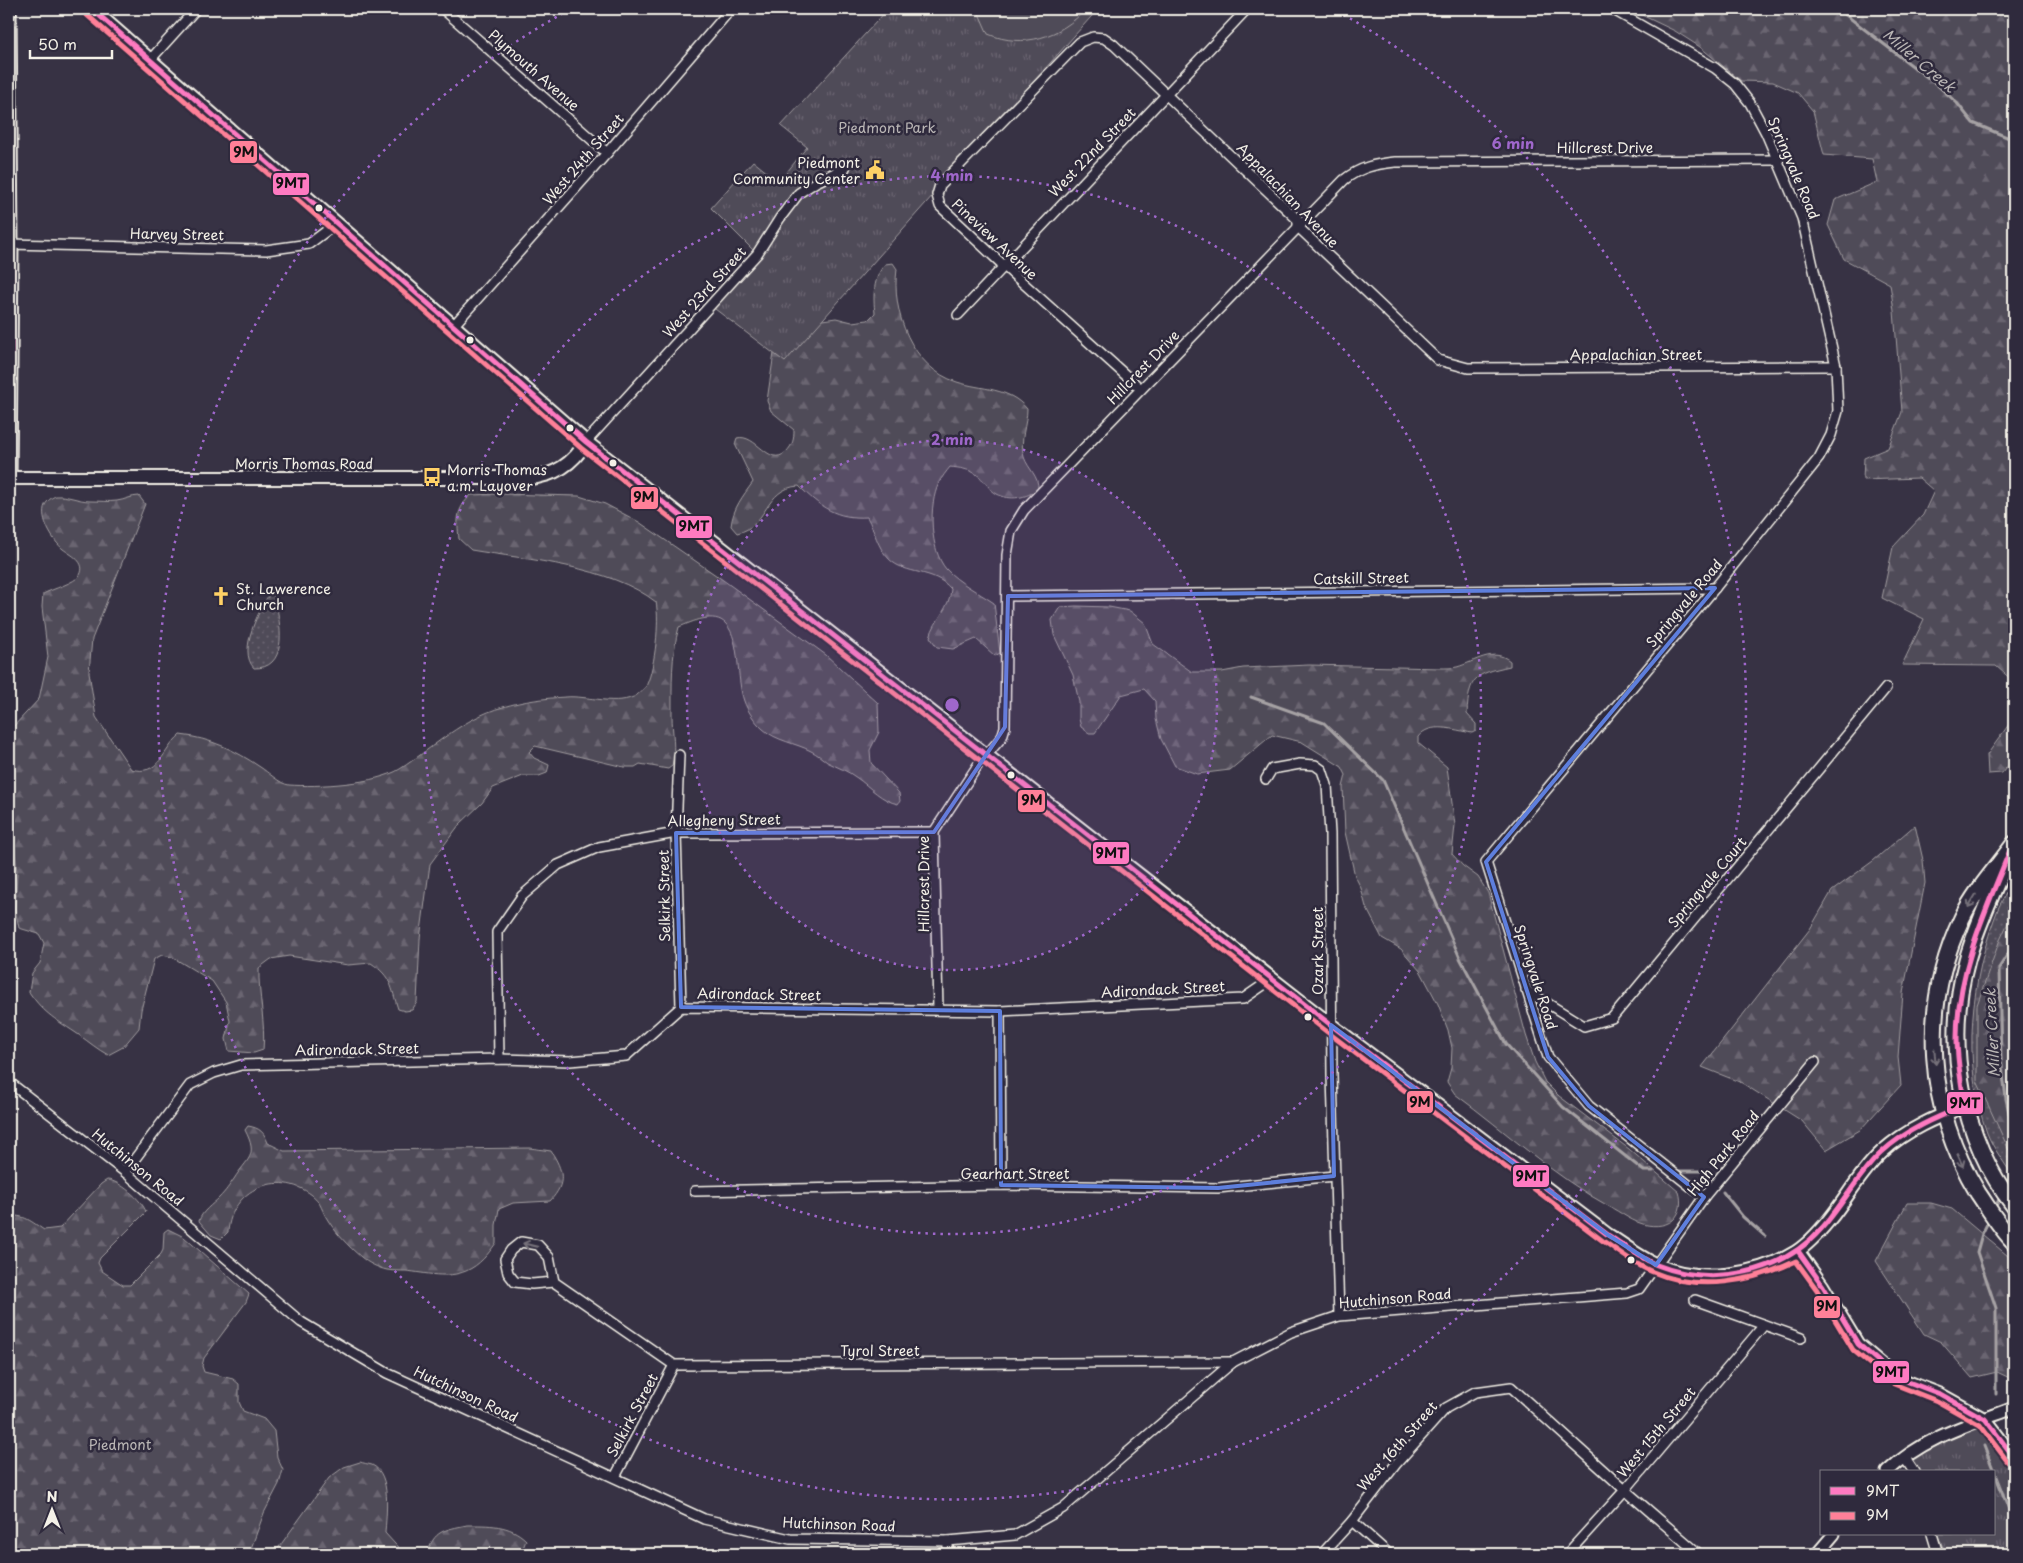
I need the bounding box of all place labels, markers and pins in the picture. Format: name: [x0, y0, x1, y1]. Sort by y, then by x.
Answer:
place label: Piedmont Community Center: [733, 152, 860, 189]
public building icon: Piedmont Community Center: [864, 159, 886, 181]
unlabelled marker: [314, 203, 324, 213]
unlabelled marker: [465, 335, 475, 345]
unlabelled marker: [565, 423, 575, 433]
unlabelled marker: [608, 458, 618, 468]
place label: Morris Thomas a.m. Layover: [447, 459, 547, 496]
bus stop icon: Morris Thomas a.m. Layover: [421, 466, 443, 488]
place label: St. Lawerence Church: [236, 578, 331, 615]
church icon: St. Lawerence Church: [210, 585, 232, 607]
centre of rings: [943, 696, 961, 714]
unlabelled marker: [1006, 770, 1016, 780]
unlabelled marker: [1303, 1012, 1313, 1022]
unlabelled marker: [1626, 1255, 1636, 1265]

